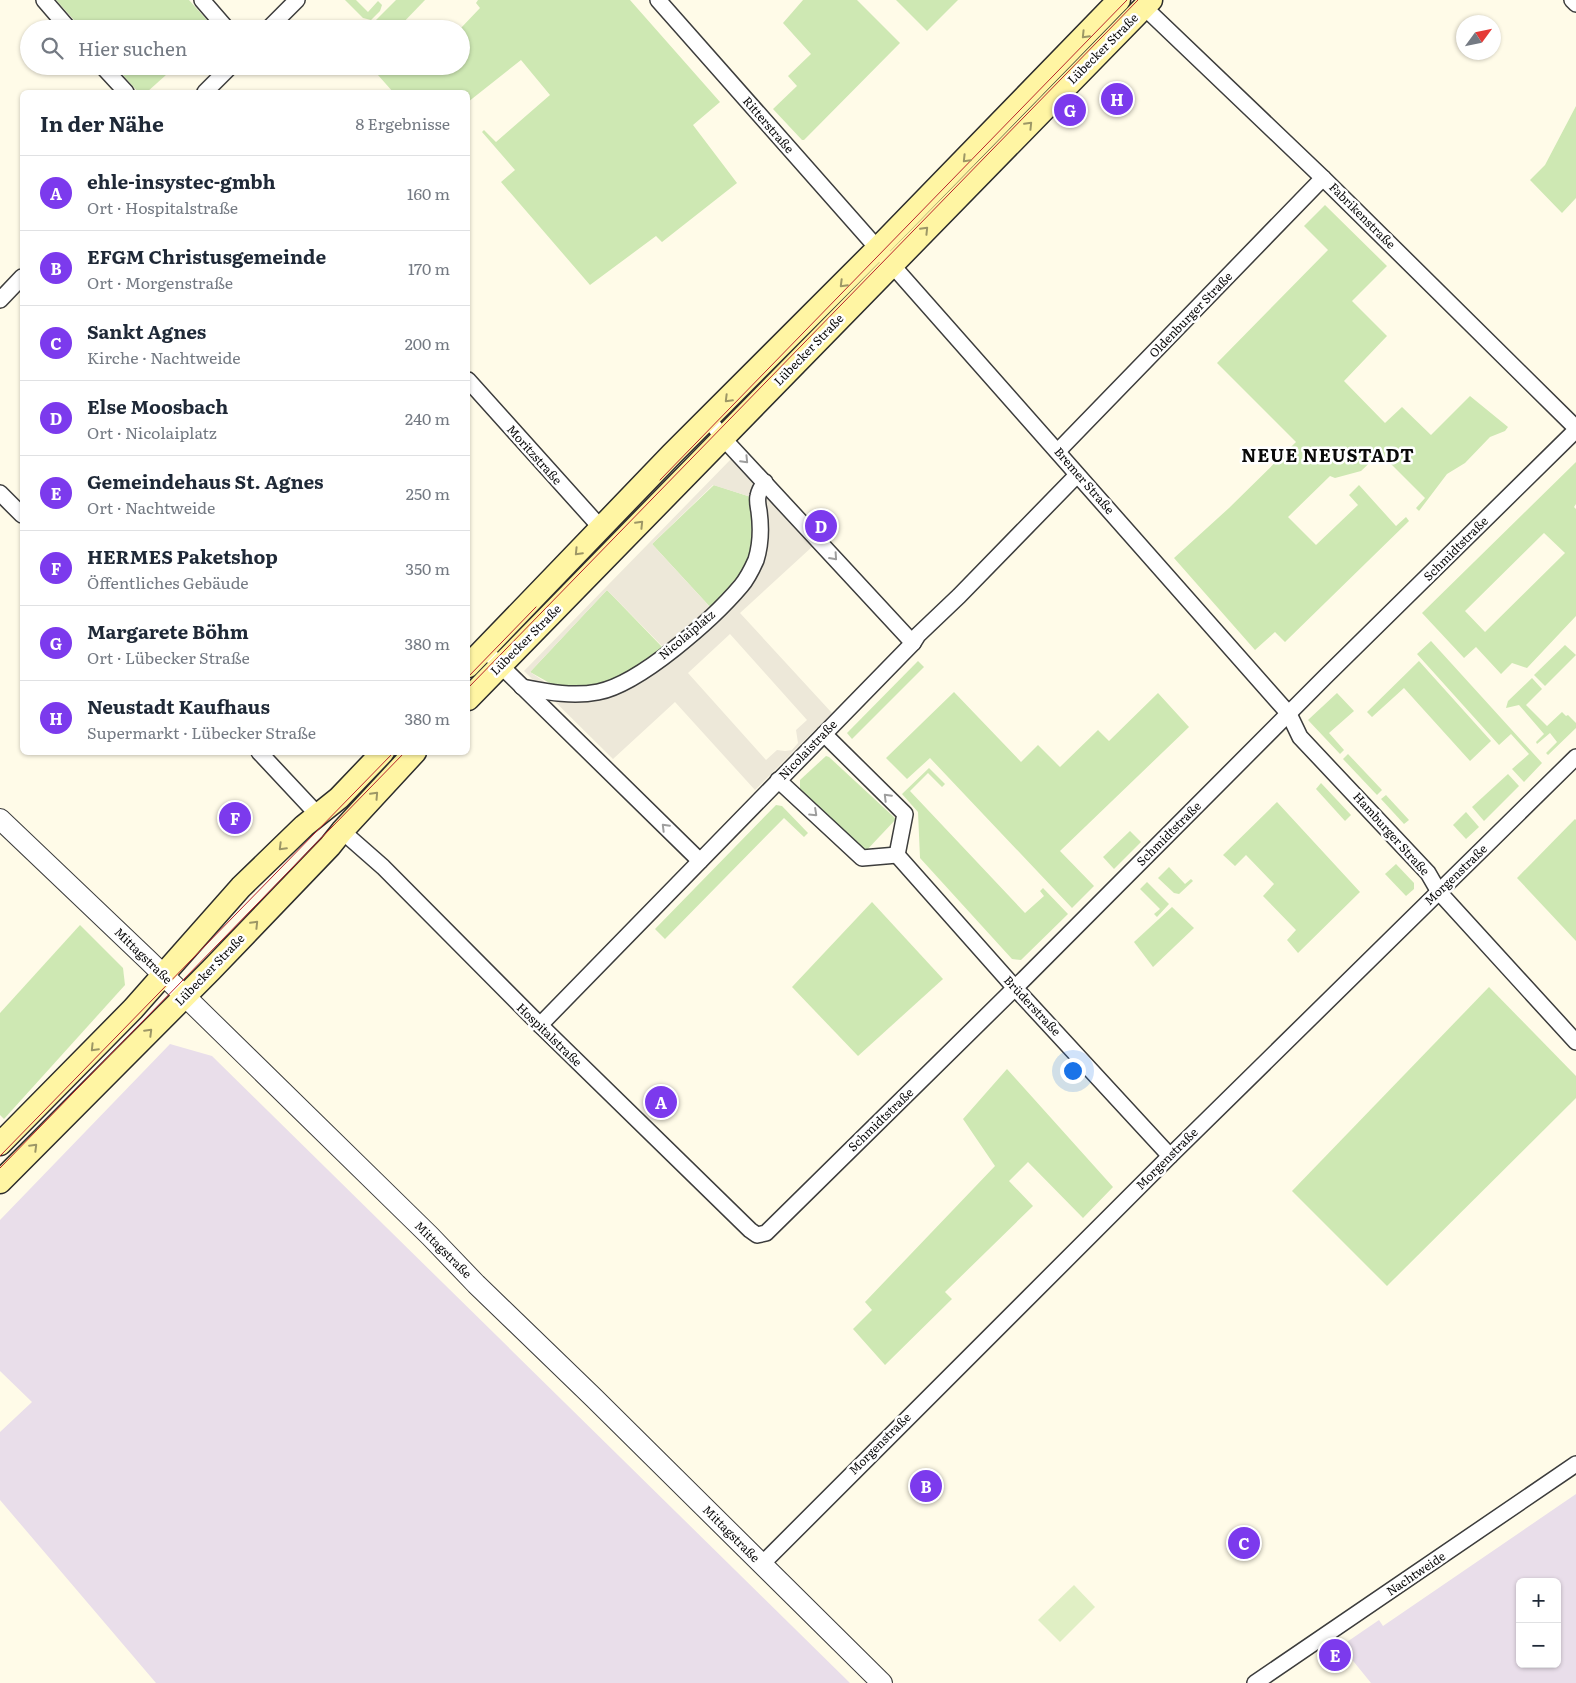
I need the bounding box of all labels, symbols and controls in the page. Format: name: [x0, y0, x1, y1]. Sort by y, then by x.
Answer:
street label: Lübecker Straße: [1063, 9, 1142, 88]
north arrow: [1456, 15, 1501, 60]
search box: [20, 20, 470, 75]
one-way arrow: [1082, 30, 1091, 39]
icon: search: [38, 34, 66, 62]
text: Hier suchen: [78, 34, 187, 62]
pin: H: [1101, 80, 1133, 118]
pin: G: [1054, 91, 1086, 129]
street label: Ritterstraße: [739, 92, 799, 157]
text: In der Nähe: [40, 107, 164, 138]
text: 8 Ergebnisse: [356, 111, 450, 135]
one-way arrow: [1023, 121, 1032, 130]
one-way arrow: [962, 154, 971, 163]
text: ehle-insystec-gmbh: [87, 167, 276, 195]
street label: Fabrikenstraße: [1325, 178, 1400, 253]
text: A: [50, 181, 62, 205]
text: 160 m: [407, 181, 450, 205]
text: Ort · Hospitalstraße: [87, 195, 238, 219]
one-way arrow: [920, 227, 929, 236]
text: EFGM Christusgemeinde: [87, 242, 326, 270]
text: B: [50, 256, 62, 280]
text: 170 m: [408, 256, 450, 280]
street label: Oldenburger Straße: [1145, 267, 1236, 361]
text: Ort · Morgenstraße: [87, 270, 233, 294]
one-way arrow: [840, 278, 849, 287]
street label: Lübecker Straße: [769, 309, 847, 389]
text: Sankt Agnes: [87, 317, 206, 345]
text: C: [50, 331, 62, 355]
text: 200 m: [405, 331, 450, 355]
text: Kirche · Nachtweide: [87, 345, 241, 369]
text: Else Moosbach: [87, 392, 228, 420]
one-way arrow: [725, 393, 734, 402]
text: D: [50, 406, 62, 430]
text: 240 m: [405, 406, 450, 430]
text: Ort · Nicolaiplatz: [87, 420, 217, 444]
street label: Moritzstraße: [503, 420, 567, 488]
district label: NEUE NEUSTADT: [1241, 441, 1415, 468]
street label: Bremer Straße: [1051, 443, 1119, 518]
one-way arrow: [739, 454, 748, 463]
text: Gemeindehaus St. Agnes: [87, 467, 324, 495]
text: E: [51, 481, 61, 505]
text: 250 m: [406, 481, 450, 505]
text: Ort · Nachtweide: [87, 495, 215, 519]
pin: D: [805, 507, 837, 545]
street label: Schmidtstraße: [1419, 512, 1492, 585]
one-way arrow: [634, 521, 643, 530]
text: HERMES Paketshop: [87, 542, 278, 570]
one-way arrow: [575, 547, 584, 556]
one-way arrow: [828, 552, 837, 561]
text: F: [51, 556, 61, 580]
text: 350 m: [405, 556, 450, 580]
text: Öffentliches Gebäude: [87, 570, 249, 594]
street label: Lübecker Straße: [486, 600, 565, 679]
street label: Nicolaiplatz: [654, 605, 719, 663]
text: Margarete Böhm: [87, 617, 249, 645]
text: G: [50, 631, 62, 655]
text: 380 m: [405, 631, 450, 655]
text: Ort · Lübecker Straße: [87, 645, 250, 669]
text: Neustadt Kaufhaus: [87, 692, 270, 720]
text: H: [49, 706, 63, 730]
text: 380 m: [405, 706, 450, 730]
street label: Nicolaistraße: [774, 715, 841, 783]
text: Supermarkt · Lübecker Straße: [87, 720, 316, 744]
street label: Hamburger Straße: [1349, 788, 1434, 879]
one-way arrow: [369, 792, 378, 801]
one-way arrow: [884, 794, 893, 803]
street label: Schmidtstraße: [1132, 797, 1205, 870]
pin: F: [219, 799, 251, 837]
one-way arrow: [809, 807, 818, 816]
one-way arrow: [662, 824, 671, 833]
street label: Morgenstraße: [1420, 840, 1491, 909]
one-way arrow: [279, 841, 288, 850]
one-way arrow: [249, 920, 258, 929]
street label: Mittagstraße: [111, 923, 177, 988]
street label: Lübecker Straße: [170, 929, 248, 1009]
street label: Brüderstraße: [1000, 971, 1065, 1039]
street label: Hospitalstraße: [513, 998, 586, 1070]
one-way arrow: [143, 1029, 152, 1038]
one-way arrow: [91, 1043, 100, 1052]
your location: [1060, 1058, 1086, 1084]
pin: A: [645, 1083, 677, 1121]
street label: Schmidtstraße: [844, 1083, 917, 1155]
street label: Morgenstraße: [1131, 1123, 1201, 1193]
one-way arrow: [29, 1144, 38, 1153]
street label: Mittagstraße: [411, 1217, 476, 1282]
street label: Morgenstraße: [844, 1408, 914, 1478]
pin: B: [910, 1467, 942, 1505]
street label: Mittagstraße: [699, 1501, 764, 1566]
pin: C: [1228, 1524, 1260, 1562]
street label: Nachtweide: [1382, 1547, 1449, 1600]
map controls: [1516, 1578, 1561, 1668]
button: +: [1516, 1578, 1561, 1623]
button: −: [1516, 1623, 1561, 1668]
pin: E: [1319, 1636, 1351, 1674]

